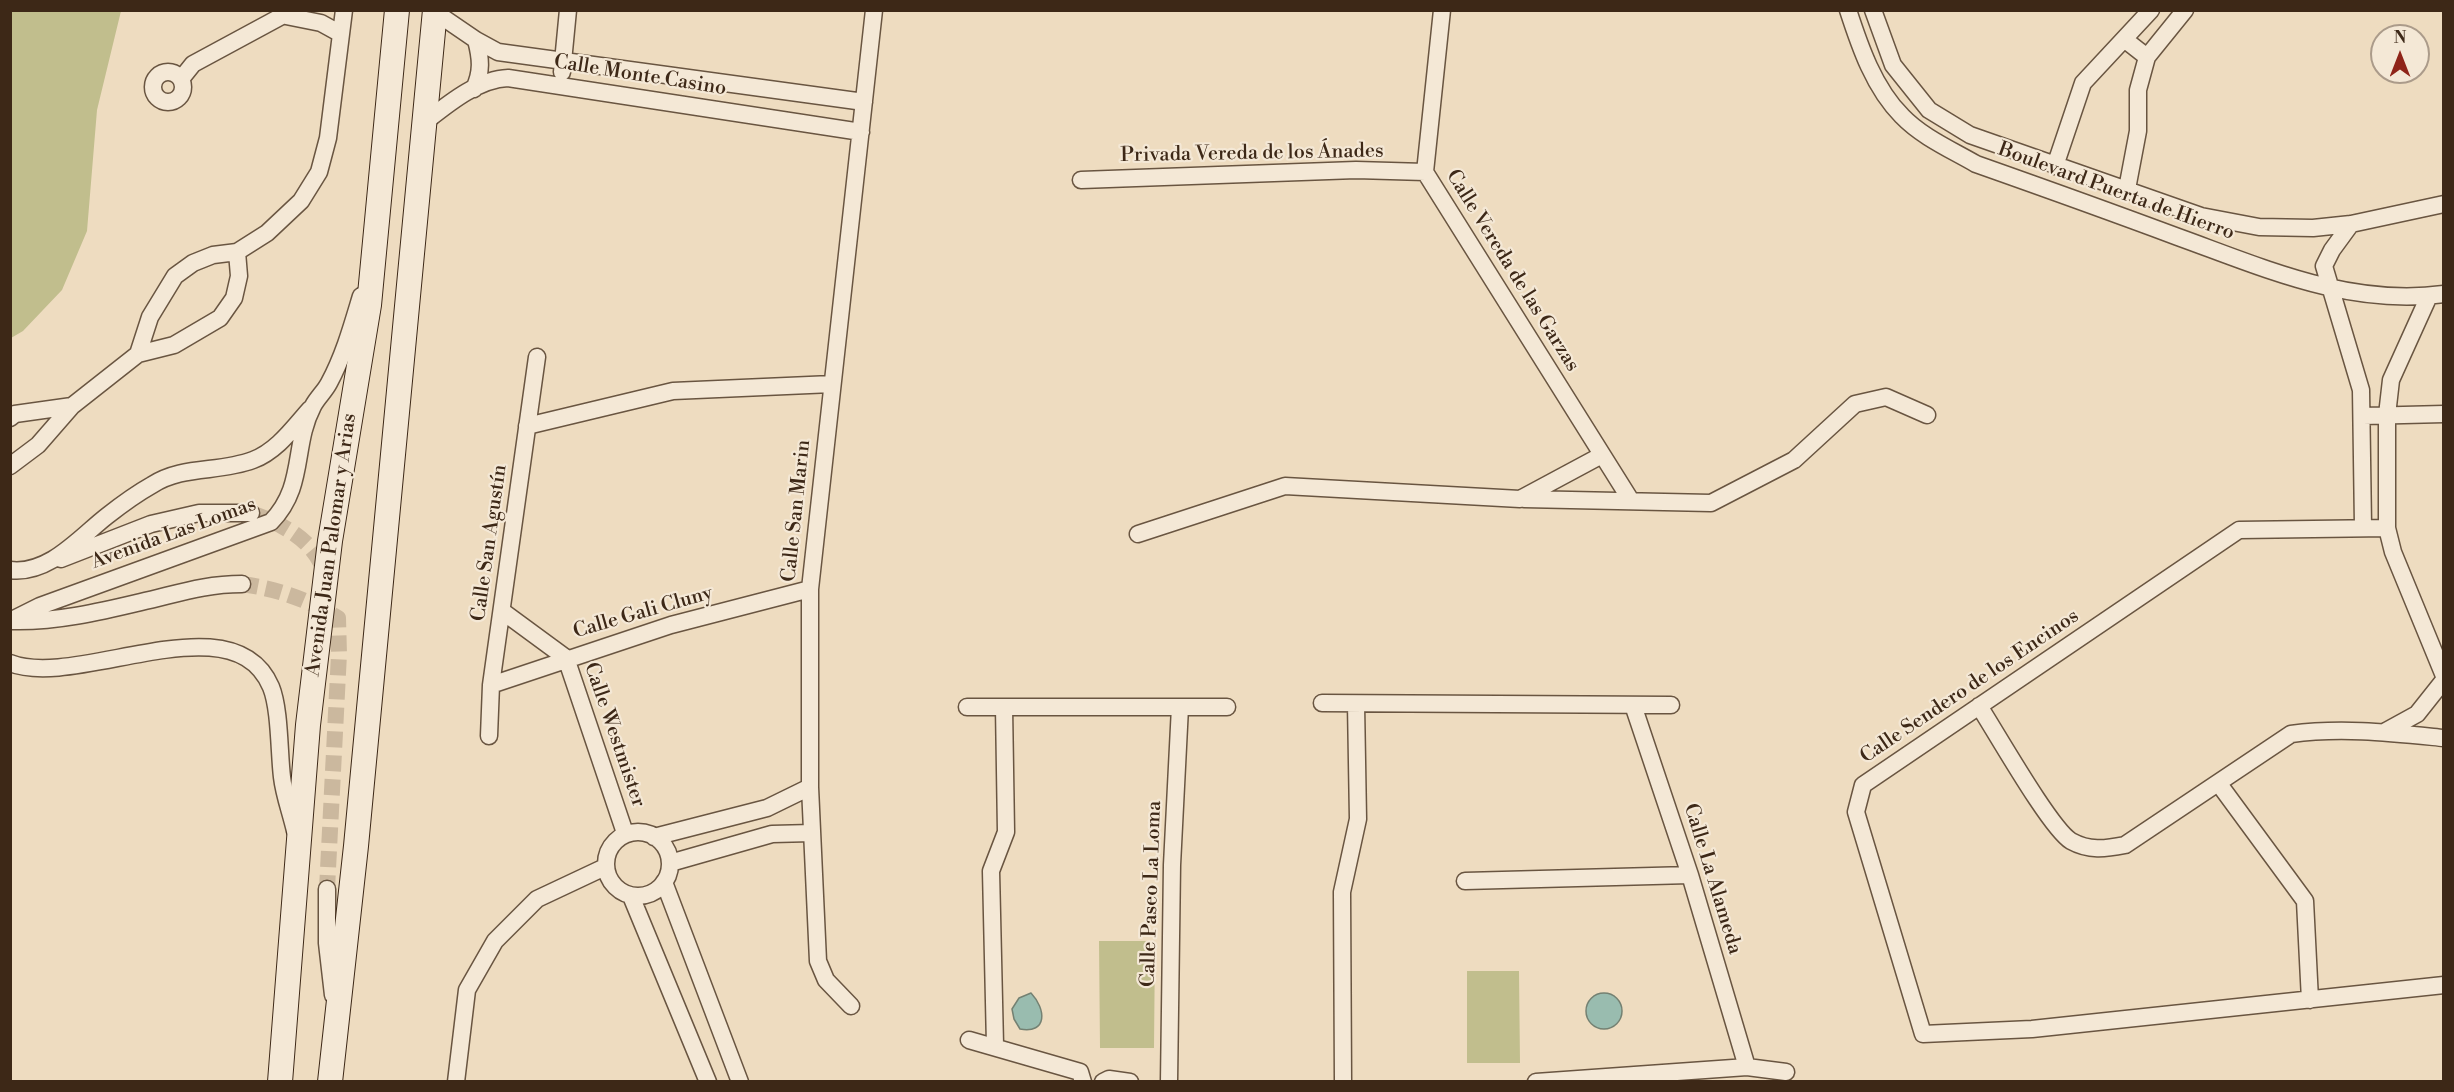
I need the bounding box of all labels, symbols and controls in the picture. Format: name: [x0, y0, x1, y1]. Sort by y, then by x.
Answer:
north arrow: [2370, 24, 2430, 84]
text: N: [2394, 28, 2406, 48]
street label: Calle Monte Casino: [552, 51, 728, 101]
street label: Boulevard Puerta de Hierro: [1995, 138, 2237, 246]
street label: Privada Vereda de los Ánades: [1120, 140, 1384, 168]
street label: Calle Vereda de las Garzas: [1440, 166, 1584, 376]
street label: Avenida Juan Palomar y Arias: [302, 412, 362, 678]
street label: Calle San Marin: [778, 439, 816, 583]
street label: Calle San Agustín: [467, 463, 513, 623]
street label: Avenida Las Lomas: [88, 493, 260, 575]
street label: Calle Gali Cluny: [571, 582, 715, 644]
street label: Calle Sendero de los Encinos: [1856, 605, 2084, 769]
street label: Calle Westmister: [578, 659, 650, 811]
street label: Calle Paseo La Loma: [1137, 800, 1167, 988]
street label: Calle La Alameda: [1678, 801, 1746, 957]

